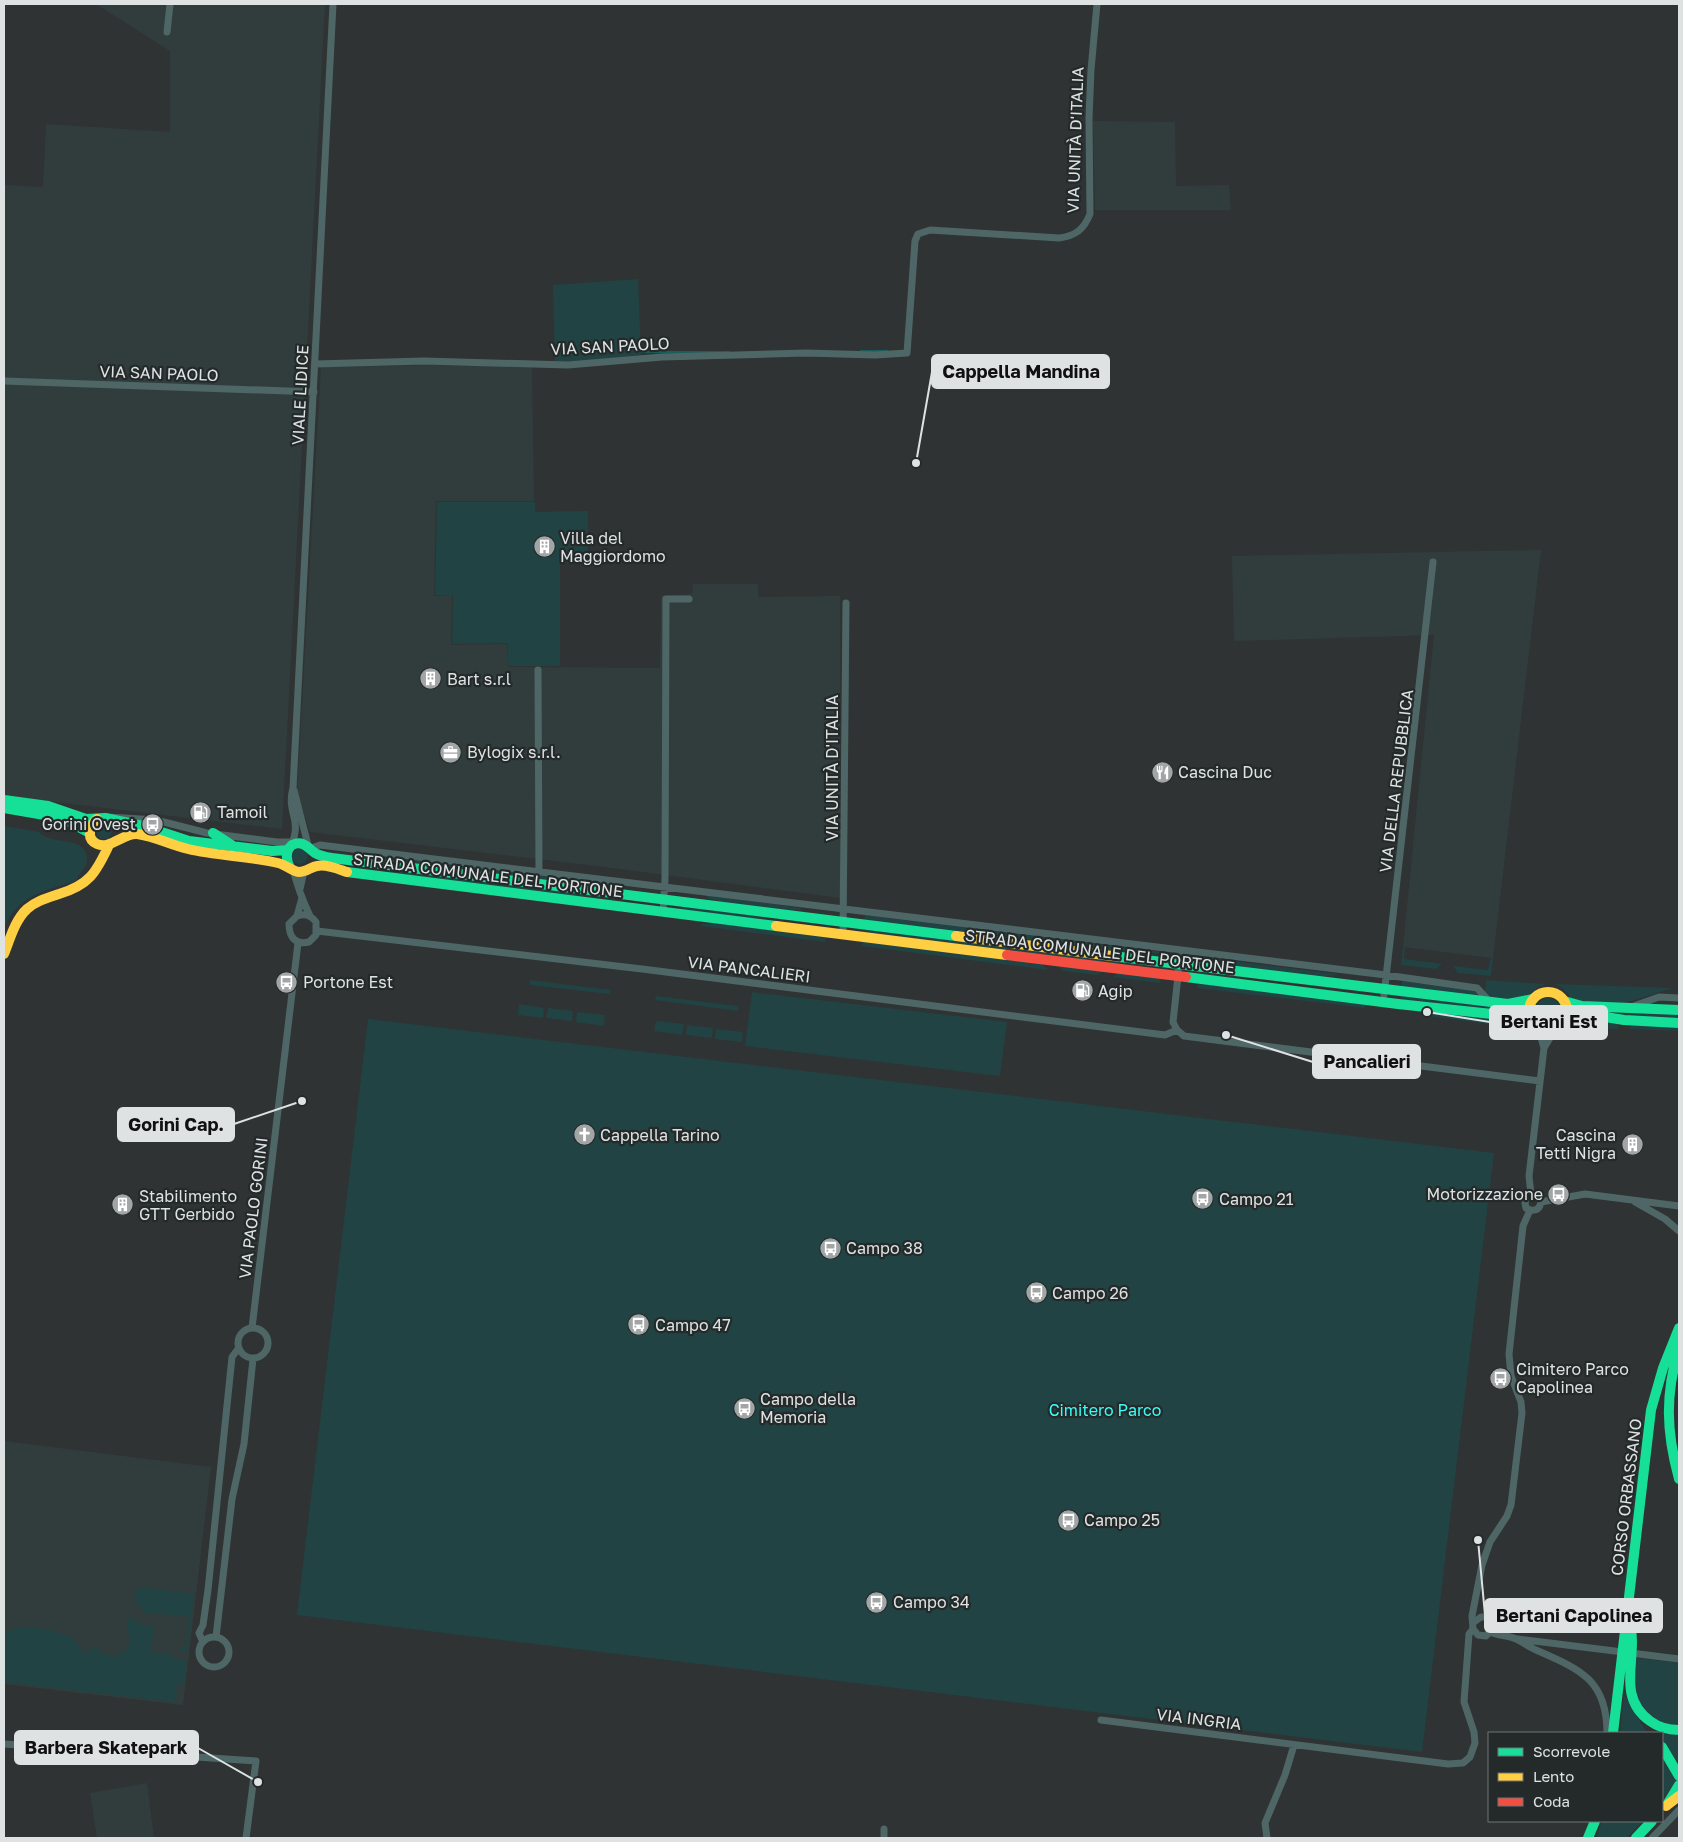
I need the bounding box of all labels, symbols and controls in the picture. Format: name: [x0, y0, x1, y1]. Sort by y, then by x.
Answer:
street label: VIA UNITÀ D'ITALIA: [1062, 66, 1088, 214]
street label: VIA SAN PAOLO: [550, 333, 670, 359]
street label: VIALE LIDICE: [287, 344, 313, 446]
callout: Cappella Mandina: [932, 355, 1109, 388]
text: Cappella Mandina: [942, 360, 1100, 382]
street label: VIA SAN PAOLO: [99, 361, 219, 385]
place label: Villa del Maggiordomo: [560, 528, 666, 566]
building icon: Villa del Maggiordomo: [532, 535, 556, 559]
building icon: Bart s.r.l: [419, 667, 443, 691]
place label: Bart s.r.l: [447, 669, 511, 689]
street label: VIA DELLA REPUBBLICA: [1375, 688, 1417, 874]
street label: VIA UNITÀ D'ITALIA: [822, 694, 842, 841]
office icon: Bylogix s.r.l.: [439, 740, 463, 764]
place label: Bylogix s.r.l.: [467, 742, 561, 762]
restaurant icon: Cascina Duc: [1150, 760, 1174, 784]
place label: Cascina Duc: [1178, 762, 1272, 782]
fuel station icon: Tamoil: [189, 800, 213, 824]
place label: Tamoil: [217, 802, 268, 822]
bus stop icon: Gorini Ovest: [140, 812, 164, 836]
place label: Gorini Ovest: [42, 814, 136, 834]
street label: STRADA COMUNALE DEL PORTONE: [352, 849, 624, 901]
street label: STRADA COMUNALE DEL PORTONE: [964, 925, 1236, 977]
street label: VIA PANCALIERI: [686, 952, 812, 986]
bus stop icon: Portone Est: [275, 970, 299, 994]
place label: Portone Est: [303, 972, 393, 992]
fuel station icon: Agip: [1070, 979, 1094, 1003]
place label: Agip: [1098, 981, 1133, 1001]
callout: Bertani Est: [1490, 1006, 1607, 1039]
text: Bertani Est: [1500, 1010, 1598, 1032]
callout: Pancalieri: [1313, 1045, 1420, 1078]
text: Pancalieri: [1323, 1050, 1411, 1072]
callout: Gorini Cap.: [118, 1108, 234, 1141]
text: Gorini Cap.: [128, 1113, 224, 1135]
church icon: Cappella Tarino: [572, 1123, 596, 1147]
place label: Cappella Tarino: [600, 1125, 720, 1145]
place label: Cascina Tetti Nigra: [1536, 1125, 1616, 1163]
building icon: Cascina Tetti Nigra: [1620, 1132, 1644, 1156]
street label: VIA PAOLO GORINI: [234, 1136, 272, 1280]
bus stop icon: Motorizzazione: [1547, 1182, 1571, 1206]
place label: Motorizzazione: [1426, 1184, 1543, 1204]
place label: Stabilimento GTT Gerbido: [139, 1186, 237, 1224]
bus stop icon: Campo 21: [1191, 1187, 1215, 1211]
place label: Campo 21: [1219, 1189, 1294, 1209]
building icon: Stabilimento GTT Gerbido: [111, 1193, 135, 1217]
bus stop icon: Campo 38: [818, 1236, 842, 1260]
place label: Campo 38: [846, 1238, 923, 1258]
bus stop icon: Campo 26: [1024, 1281, 1048, 1305]
place label: Campo 26: [1052, 1283, 1128, 1303]
bus stop icon: Campo 47: [627, 1313, 651, 1337]
place label: Campo 47: [655, 1315, 731, 1335]
place label: Cimitero Parco Capolinea: [1516, 1359, 1629, 1397]
bus stop icon: Cimitero Parco Capolinea: [1488, 1366, 1512, 1390]
place label: Campo della Memoria: [760, 1389, 856, 1427]
bus stop icon: Campo della Memoria: [732, 1396, 756, 1420]
park label: Cimitero Parco: [1049, 1400, 1161, 1420]
street label: CORSO ORBASSANO: [1606, 1417, 1646, 1577]
bus stop icon: Campo 25: [1056, 1508, 1080, 1532]
place label: Campo 25: [1084, 1510, 1160, 1530]
bus stop icon: Campo 34: [865, 1590, 889, 1614]
place label: Campo 34: [893, 1592, 970, 1612]
callout: Bertani Capolinea: [1485, 1599, 1662, 1632]
text: Bertani Capolinea: [1496, 1604, 1652, 1626]
street label: VIA INGRIA: [1155, 1704, 1243, 1734]
callout: Barbera Skatepark: [15, 1731, 198, 1764]
legend: [1488, 1732, 1663, 1822]
text: Barbera Skatepark: [24, 1736, 188, 1758]
text: Scorrevole: [1533, 1742, 1610, 1760]
text: Lento: [1533, 1767, 1574, 1785]
text: Coda: [1533, 1792, 1570, 1810]

